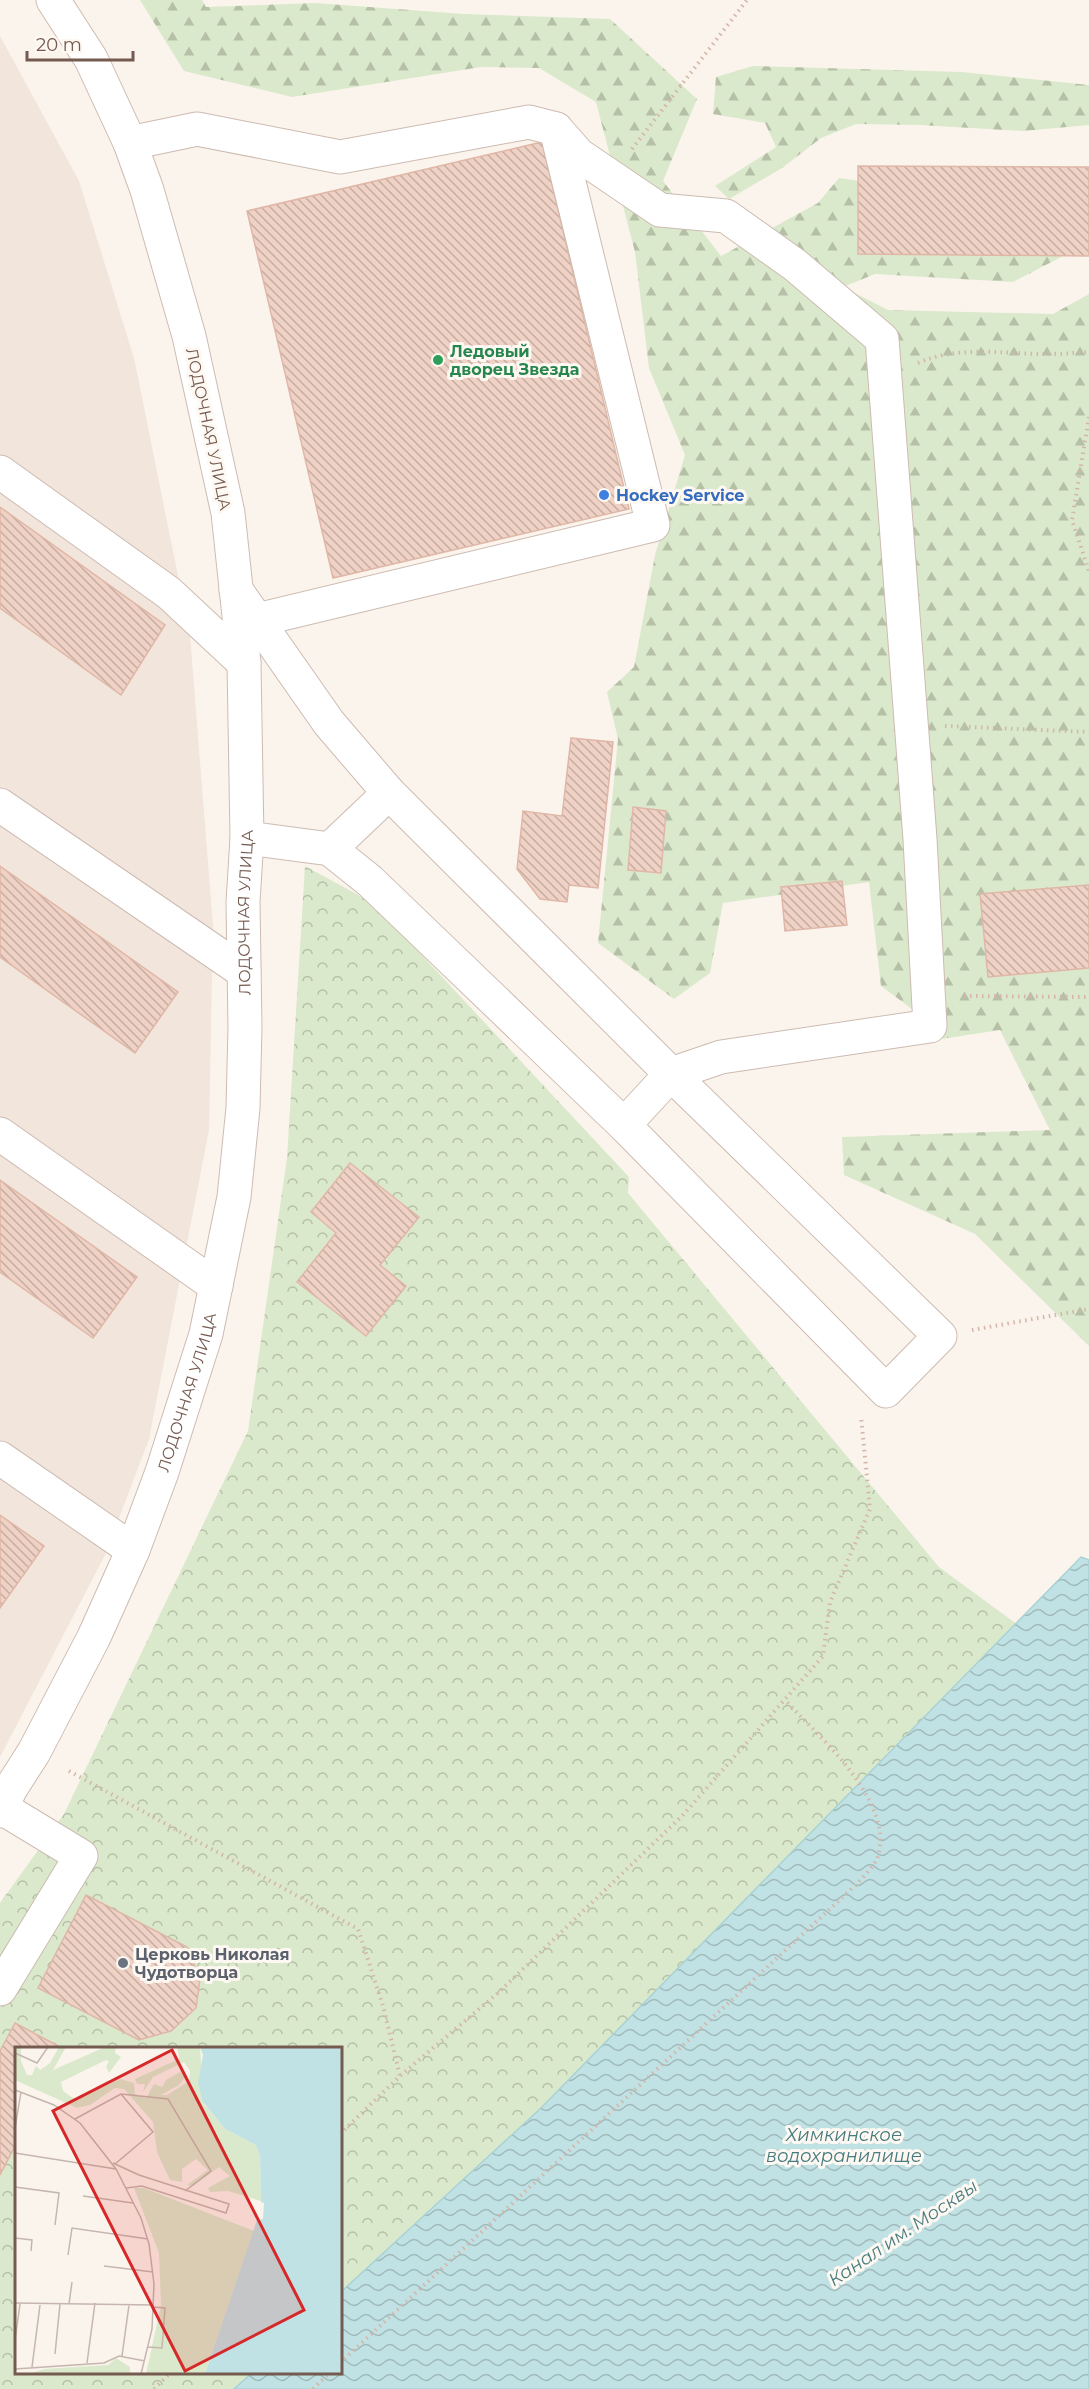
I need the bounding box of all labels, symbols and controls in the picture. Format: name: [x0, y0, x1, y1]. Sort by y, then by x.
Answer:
scale bar: [27, 24, 134, 62]
text: 20 m: [36, 34, 82, 56]
place label: Ледовый дворец Звезда: [450, 342, 579, 379]
street label: ЛОДОЧНАЯ УЛИЦА: [182, 346, 235, 512]
marker: Ледовый дворец Звезда: [431, 353, 445, 367]
place label: Hockey Service: [616, 486, 744, 505]
marker: Hockey Service: [597, 488, 611, 502]
street label: ЛОДОЧНАЯ УЛИЦА: [234, 830, 257, 996]
street label: ЛОДОЧНАЯ УЛИЦА: [154, 1311, 220, 1474]
place label: Церковь Николая Чудотворца: [135, 1945, 290, 1982]
marker: Церковь Николая Чудотворца: [116, 1956, 130, 1970]
inset map: [15, 2047, 342, 2374]
water label: Химкинское водохранилище: [766, 2124, 922, 2167]
water label: Канал им. Москвы: [824, 2175, 982, 2291]

